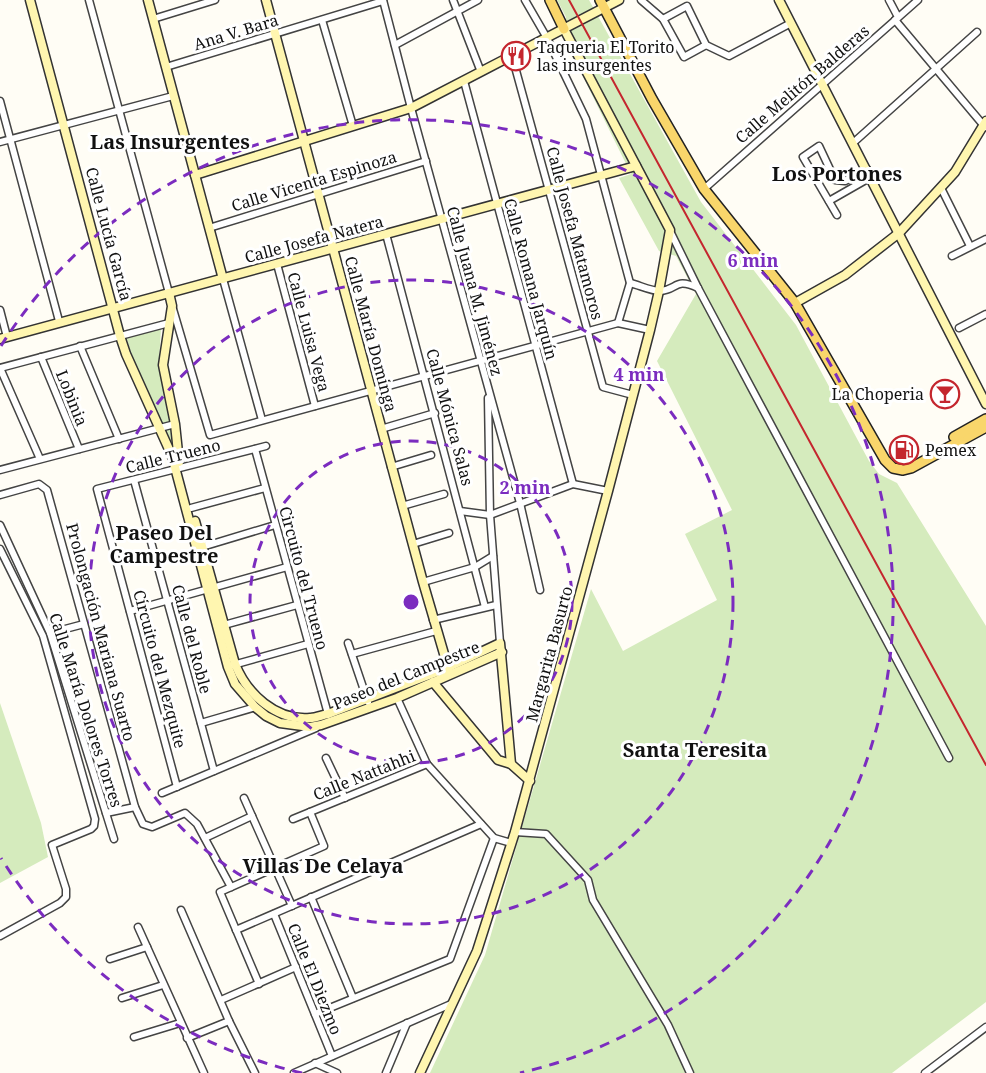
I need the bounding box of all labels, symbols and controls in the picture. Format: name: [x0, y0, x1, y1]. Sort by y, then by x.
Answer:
street label: Ana V. Bara: [191, 9, 281, 55]
street label: Calle Melitón Balderas: [730, 20, 874, 148]
place label: Taqueria El Torito las insurgentes: [537, 36, 675, 76]
restaurant icon: Taqueria El Torito las insurgentes: [500, 40, 532, 72]
district label: Las Insurgentes: [90, 128, 250, 155]
street label: Calle Josefa Matamoros: [541, 144, 609, 322]
street label: Calle Vicenta Espinoza: [229, 145, 399, 217]
district label: Los Portones: [772, 160, 902, 187]
street label: Calle Lucía García: [81, 165, 137, 303]
street label: Calle Romana Jarquín: [499, 196, 563, 362]
street label: Calle Juana M. Jiménez: [442, 204, 508, 378]
street label: Calle Josefa Natera: [242, 210, 386, 268]
text: 6 min: [728, 248, 778, 272]
street label: Calle María Dominga: [340, 254, 402, 414]
street label: Calle Luisa Vega: [282, 270, 336, 394]
street label: Calle Mónica Salas: [421, 346, 479, 488]
text: 4 min: [614, 362, 664, 386]
street label: Lobinia: [51, 367, 93, 429]
bar icon: La Choperia: [929, 378, 961, 410]
place label: La Choperia: [832, 383, 924, 405]
street label: Calle Trueno: [123, 434, 223, 478]
fuel station icon: Pemex: [888, 434, 920, 466]
place label: Pemex: [925, 439, 977, 461]
text: 2 min: [500, 475, 550, 499]
street label: Circuito del Trueno: [274, 504, 334, 652]
district label: Paseo Del Campestre: [109, 519, 219, 569]
street label: Prolongación Mariana Suarto: [61, 521, 141, 743]
street label: Calle del Roble: [167, 582, 217, 696]
street label: Margarita Basurto: [520, 584, 578, 724]
street label: Circuito del Mezquite: [128, 587, 192, 751]
centre of rings: [401, 592, 421, 612]
street label: Calle María Dolores Torres: [44, 610, 128, 810]
street label: Paseo del Campestre: [329, 635, 483, 715]
district label: Santa Teresita: [623, 736, 767, 763]
street label: Calle Nattahhi: [310, 744, 418, 806]
district label: Villas De Celaya: [243, 852, 403, 879]
street label: Calle El Diezmo: [283, 920, 347, 1038]

